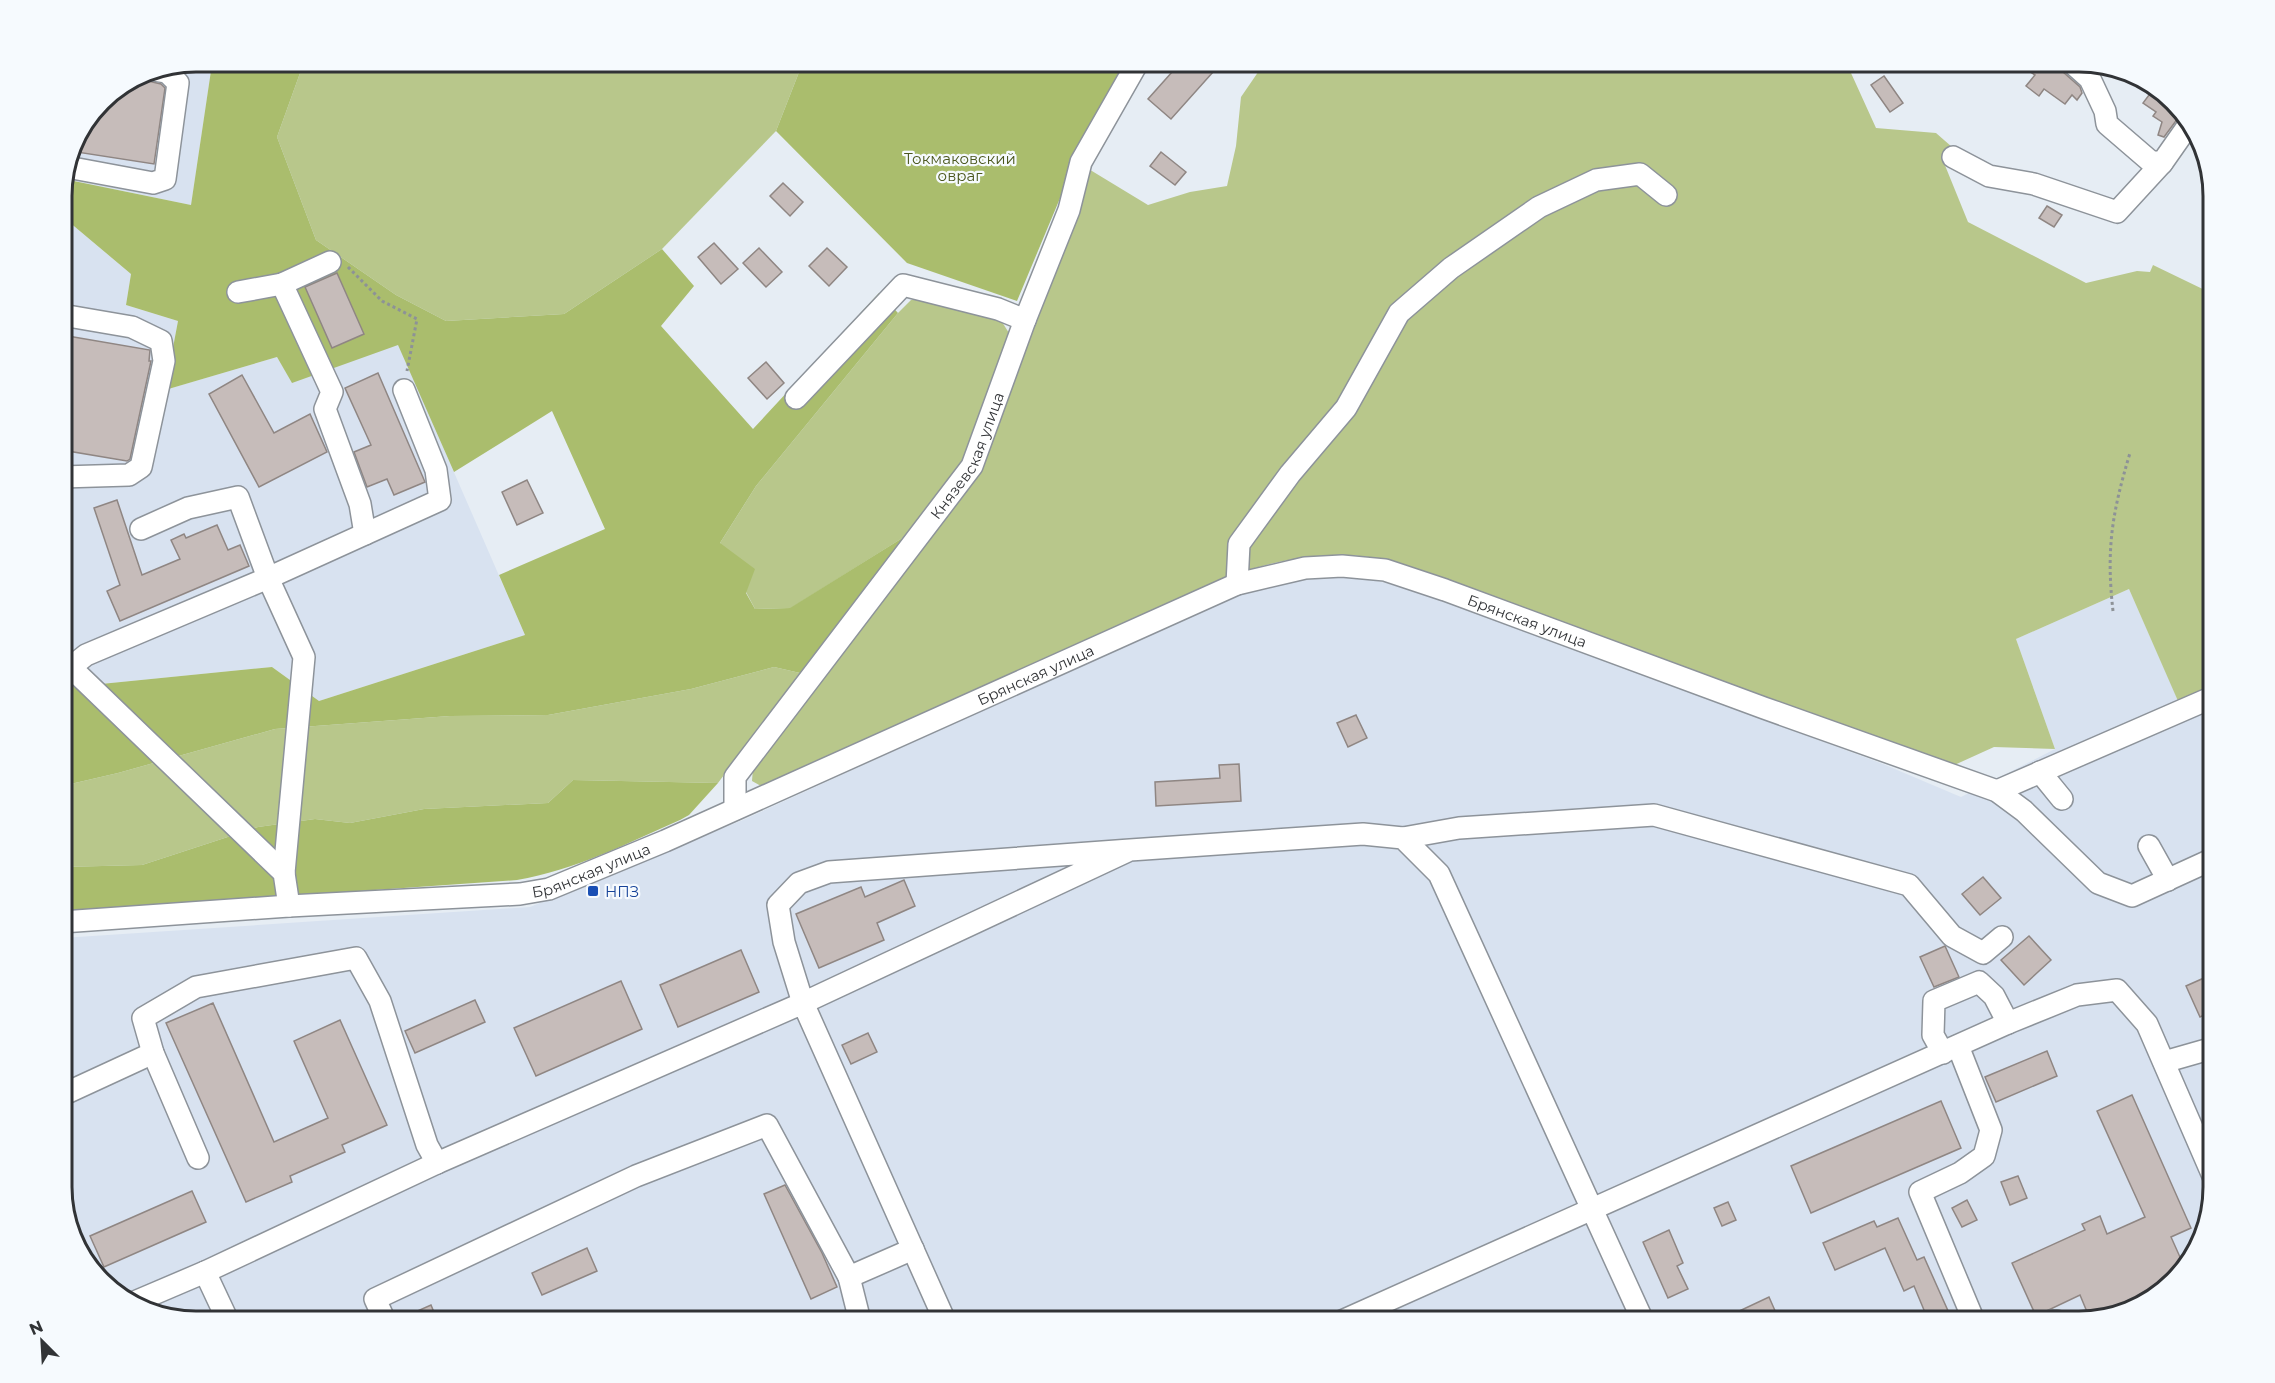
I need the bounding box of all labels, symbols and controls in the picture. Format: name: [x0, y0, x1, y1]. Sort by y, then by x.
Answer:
park label: Токмаковский овраг: [904, 149, 1016, 185]
street label: Князевская улица: [926, 390, 1007, 523]
street label: Брянская улица: [1465, 590, 1590, 651]
street label: Брянская улица: [974, 640, 1097, 709]
street label: Брянская улица: [530, 839, 653, 901]
place label: НПЗ: [605, 882, 639, 901]
marker: НПЗ: [586, 884, 600, 898]
north arrow: [12, 1311, 72, 1371]
text: N: [26, 1316, 46, 1339]

